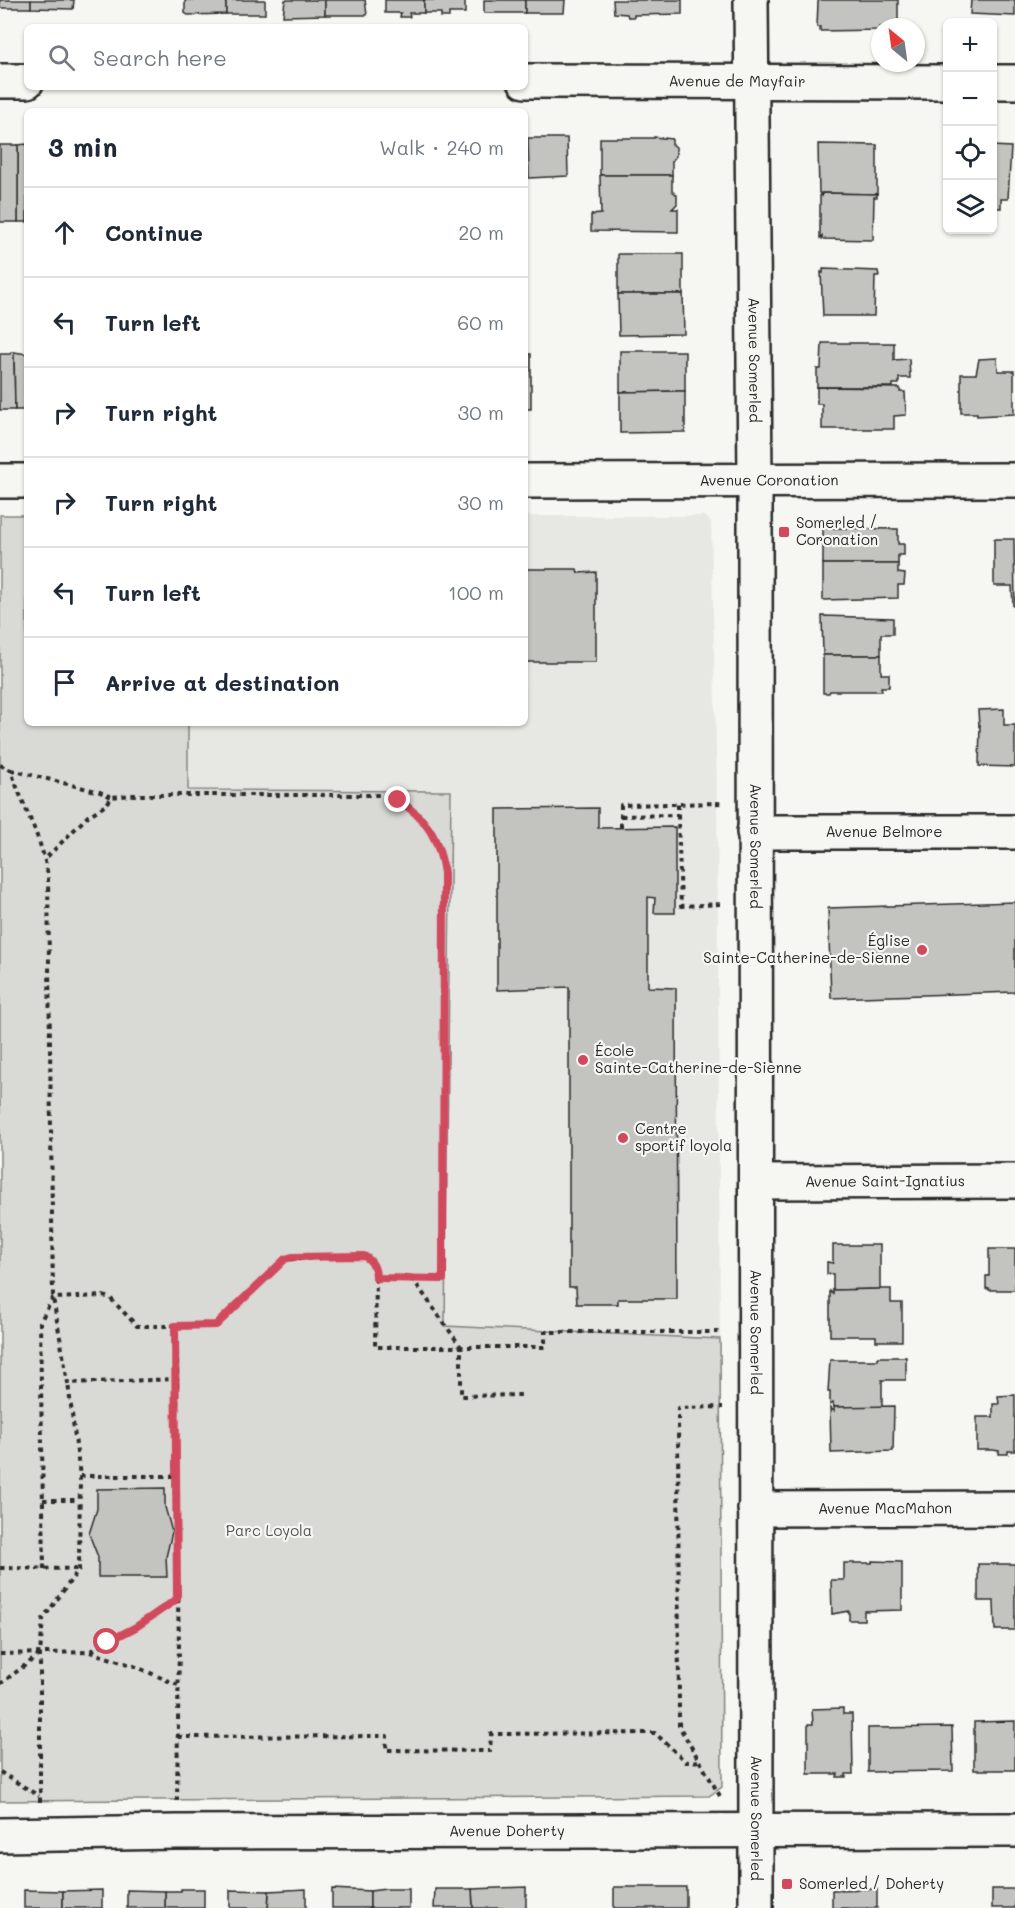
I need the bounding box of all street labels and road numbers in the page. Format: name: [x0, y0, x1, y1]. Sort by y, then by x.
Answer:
street label: Avenue de Mayfair: [669, 70, 805, 91]
street label: Avenue Somerled: [744, 297, 766, 423]
street label: Avenue Coronation: [700, 469, 838, 490]
street label: Avenue Somerled: [746, 783, 766, 909]
street label: Avenue Belmore: [826, 821, 942, 841]
street label: Avenue Saint-Ignatius: [805, 1170, 965, 1191]
street label: Avenue Somerled: [747, 1269, 767, 1395]
street label: Avenue MacMahon: [818, 1497, 952, 1518]
street label: Avenue Somerled: [747, 1755, 767, 1881]
street label: Avenue Doherty: [449, 1820, 565, 1840]

